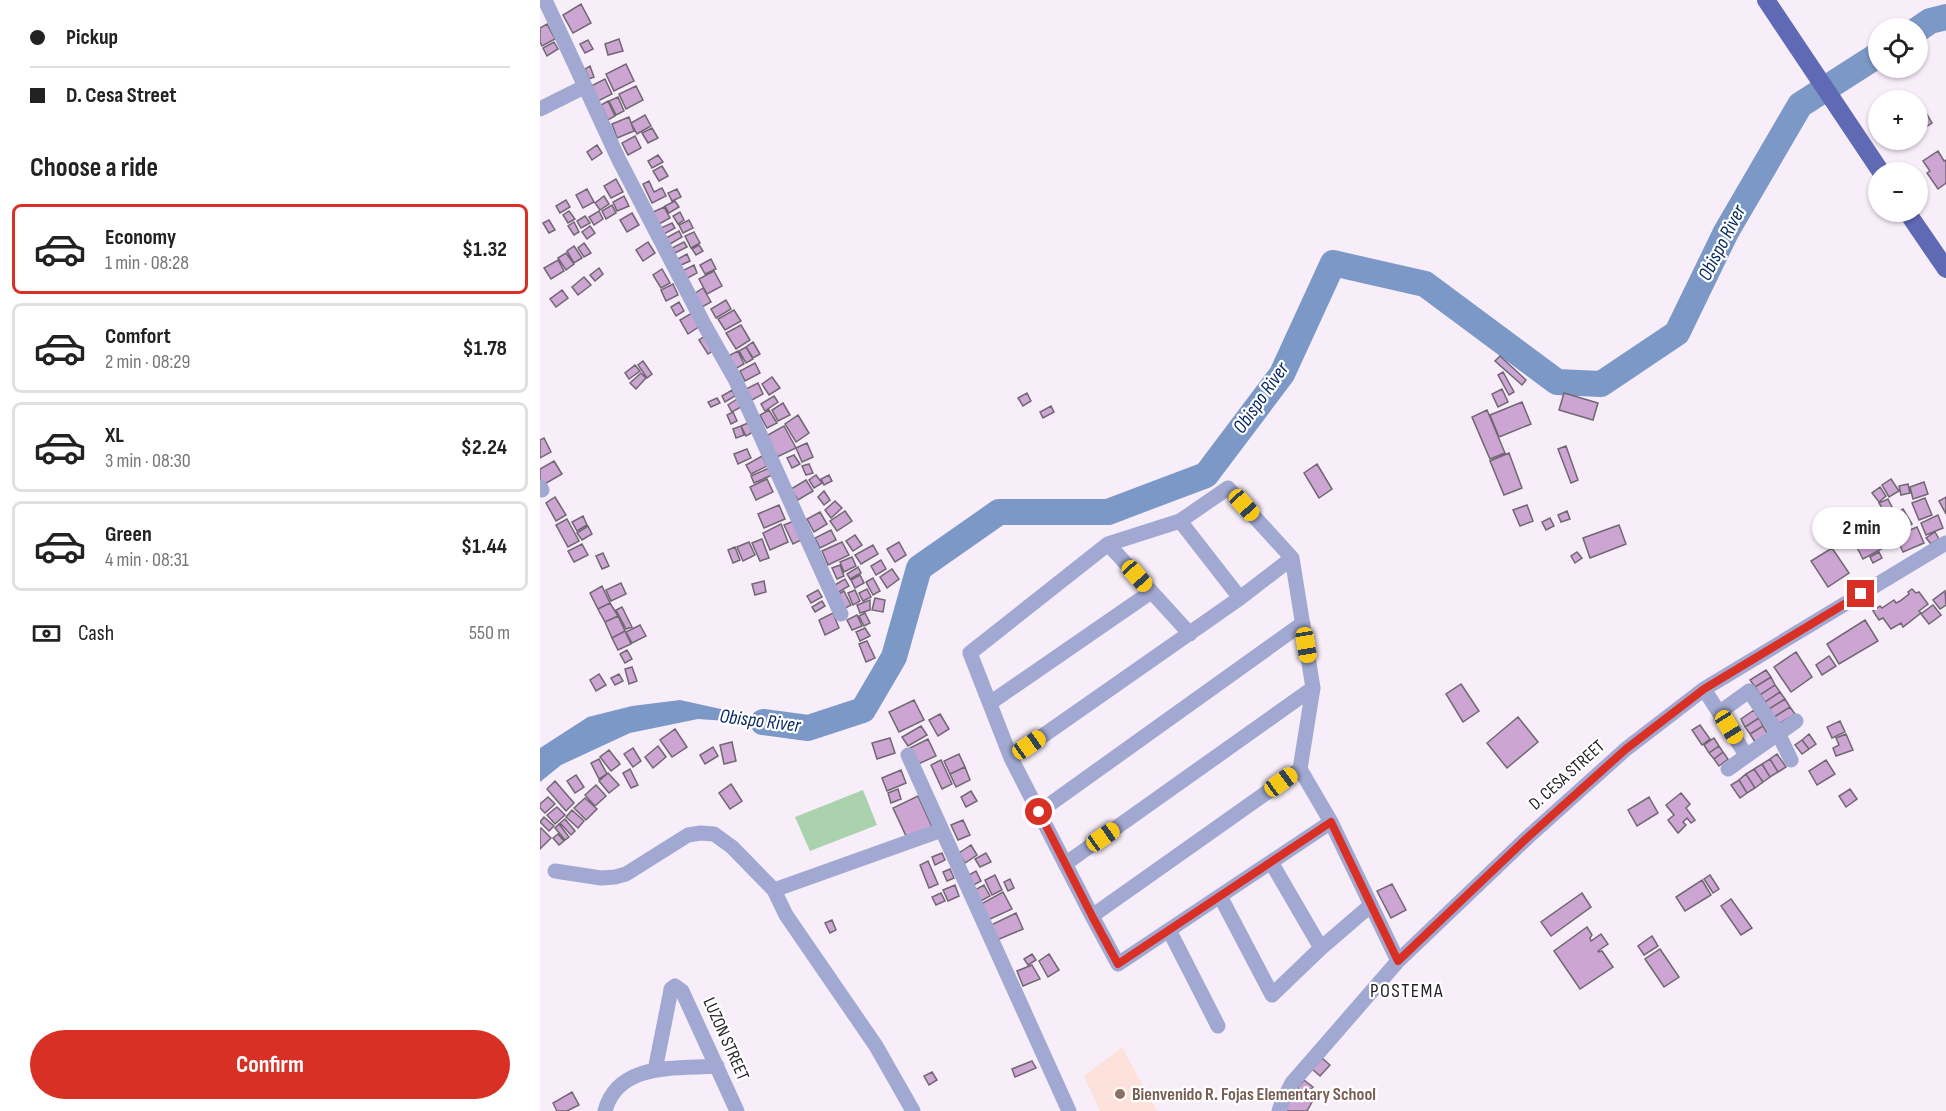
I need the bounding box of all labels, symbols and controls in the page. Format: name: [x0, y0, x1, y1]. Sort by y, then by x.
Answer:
map controls: [1868, 18, 1928, 222]
button: locate: [1868, 18, 1928, 78]
text: Pickup: [66, 24, 118, 51]
text: D. Cesa Street: [66, 82, 177, 109]
button: +: [1868, 90, 1928, 150]
text: Choose a ride: [30, 152, 158, 184]
button: −: [1868, 162, 1928, 222]
water label: Obispo River: [1693, 200, 1752, 285]
icon: car: [33, 222, 87, 276]
text: Economy: [105, 224, 176, 251]
text: $1.32: [462, 236, 507, 263]
text: 1 min · 08:28: [105, 251, 189, 275]
icon: car: [33, 321, 87, 375]
text: Comfort: [105, 323, 171, 350]
text: $1.78: [463, 335, 507, 362]
text: 2 min · 08:29: [105, 350, 190, 374]
water label: Obispo River: [1228, 357, 1295, 438]
icon: car: [33, 420, 87, 474]
text: XL: [105, 422, 124, 449]
text: $2.24: [461, 434, 507, 461]
text: 3 min · 08:30: [105, 449, 191, 473]
car: [1225, 486, 1263, 524]
callout: 2 min: [1812, 507, 1910, 549]
text: 2 min: [1842, 516, 1881, 540]
icon: car: [33, 519, 87, 573]
text: Green: [105, 521, 152, 548]
text: $1.44: [461, 533, 507, 560]
text: 4 min · 08:31: [105, 548, 189, 572]
car: [1118, 557, 1156, 595]
route end: [1847, 580, 1874, 607]
icon: cash: [30, 617, 63, 650]
text: Cash: [78, 620, 114, 647]
text: 550 m: [469, 621, 510, 645]
car: [1294, 626, 1318, 664]
water label: Obispo River: [718, 704, 803, 738]
car: [1712, 707, 1746, 747]
car: [1009, 727, 1049, 763]
street label: D. CESA STREET: [1525, 736, 1609, 814]
car: [1261, 764, 1301, 800]
route start: [1025, 798, 1052, 825]
car: [1083, 819, 1123, 855]
district label: POSTEMA: [1370, 979, 1444, 1003]
street label: LUZON STREET: [698, 994, 754, 1084]
button: Confirm: [30, 1030, 510, 1099]
place label: Bienvenido R. Fojas Elementary School: [1132, 1084, 1376, 1105]
marker: Bienvenido R. Fojas Elementary School: [1113, 1087, 1127, 1101]

